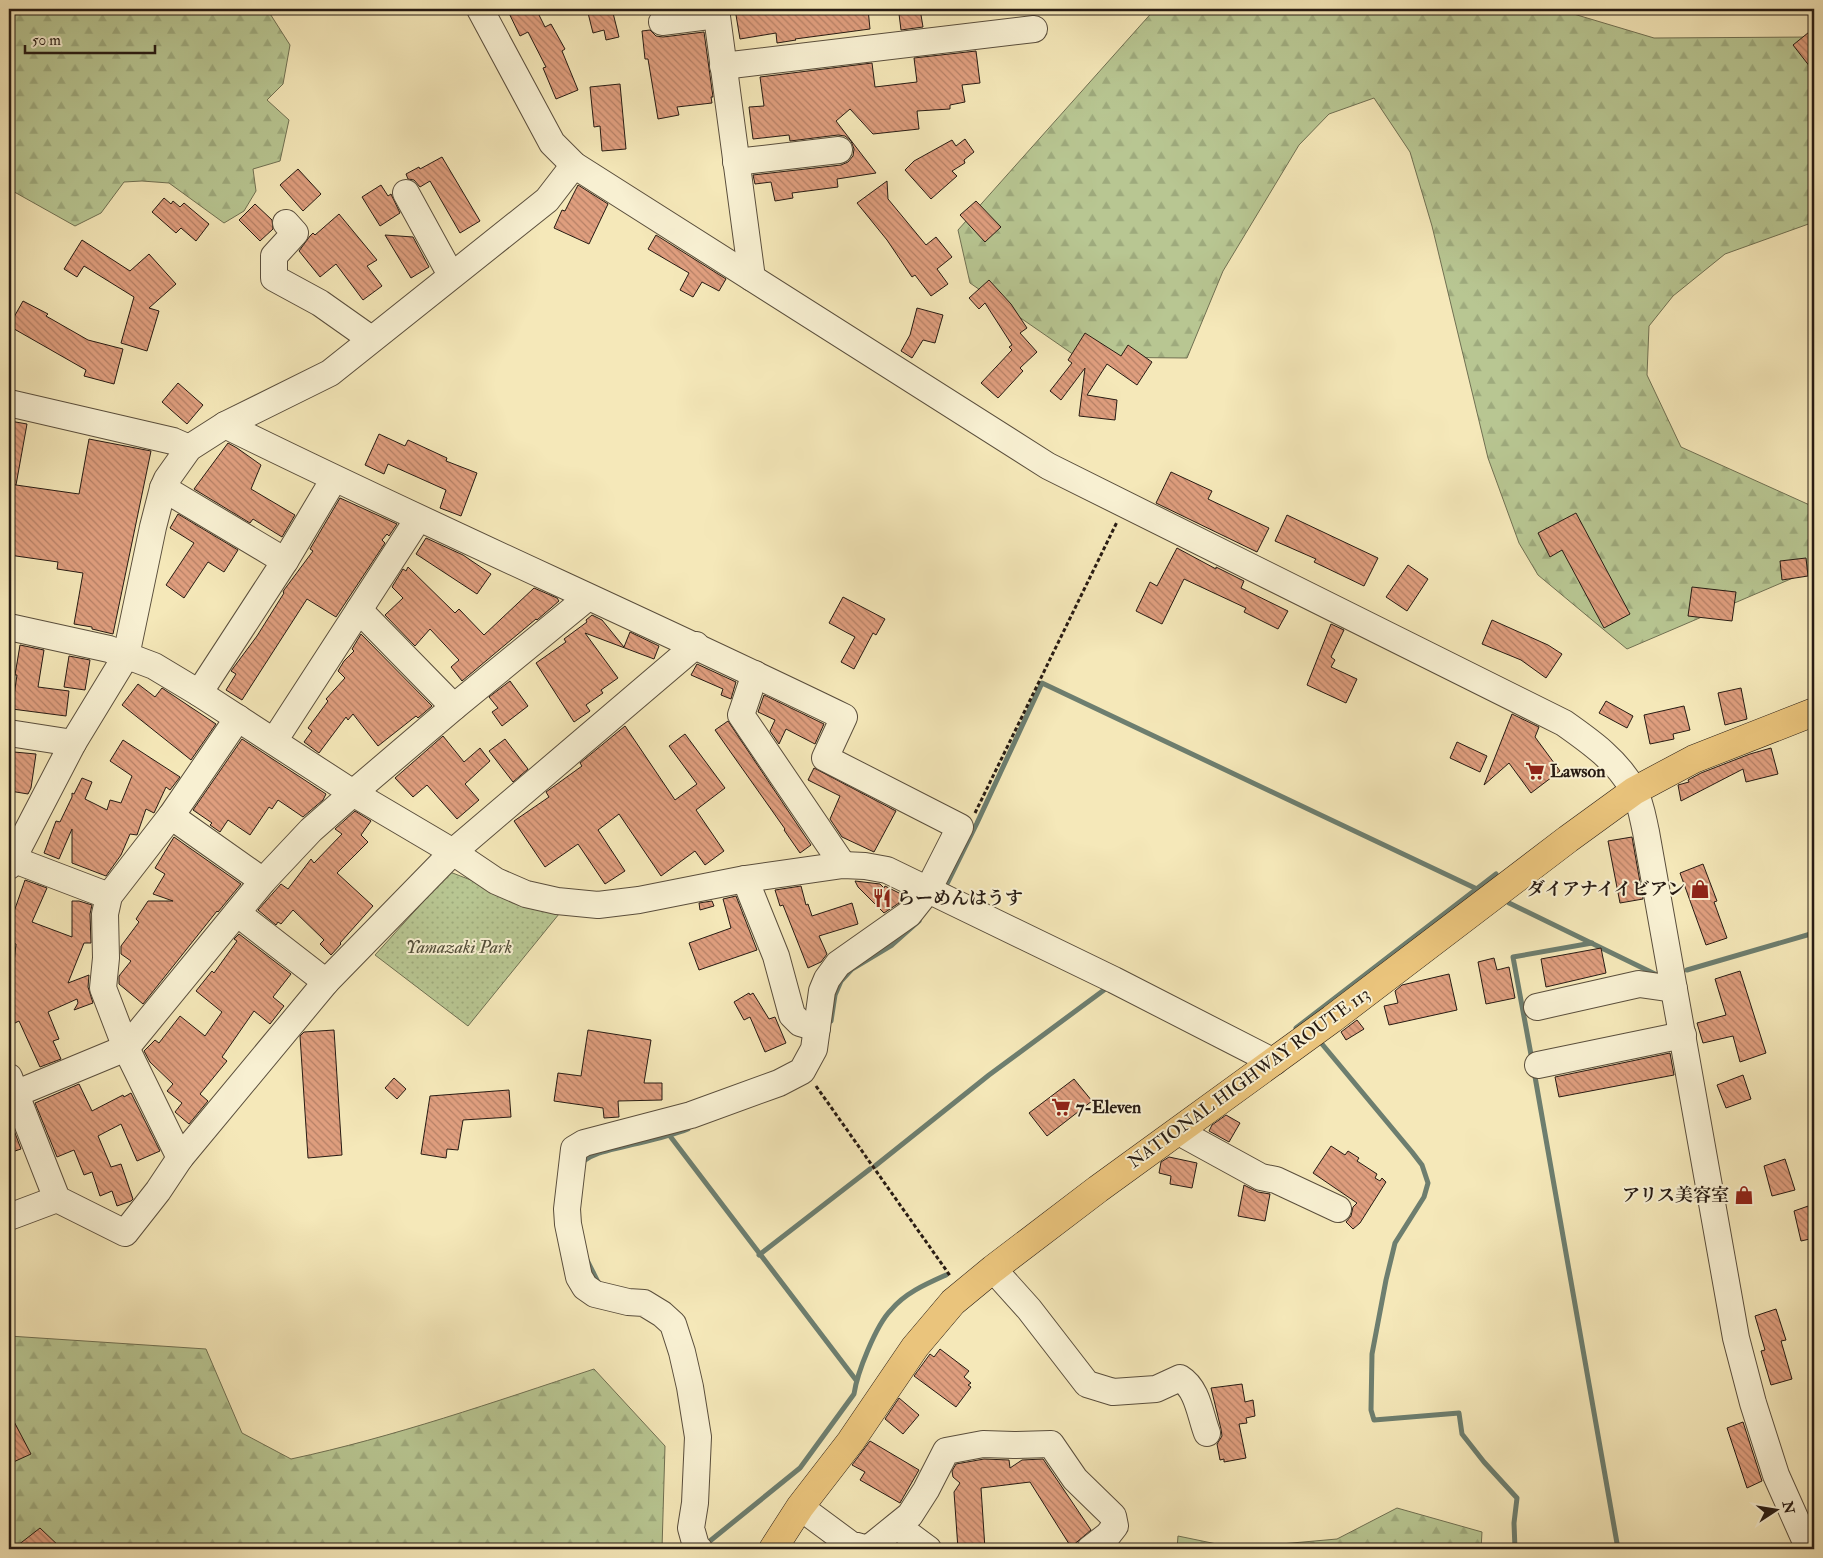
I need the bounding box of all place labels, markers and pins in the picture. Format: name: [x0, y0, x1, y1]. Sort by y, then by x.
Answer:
supermarket icon: Lawson: [1524, 760, 1546, 782]
place label: Lawson: [1550, 760, 1606, 783]
place label: ダイアナイイビアン: [1527, 878, 1685, 901]
shop icon: ダイアナイイビアン: [1689, 878, 1711, 900]
restaurant icon: らーめんはうす: [871, 887, 893, 909]
place label: らーめんはうす: [897, 887, 1023, 910]
supermarket icon: 7-Eleven: [1050, 1096, 1072, 1118]
place label: 7-Eleven: [1076, 1096, 1142, 1119]
place label: アリス美容室: [1622, 1184, 1729, 1207]
shop icon: アリス美容室: [1733, 1184, 1755, 1206]

